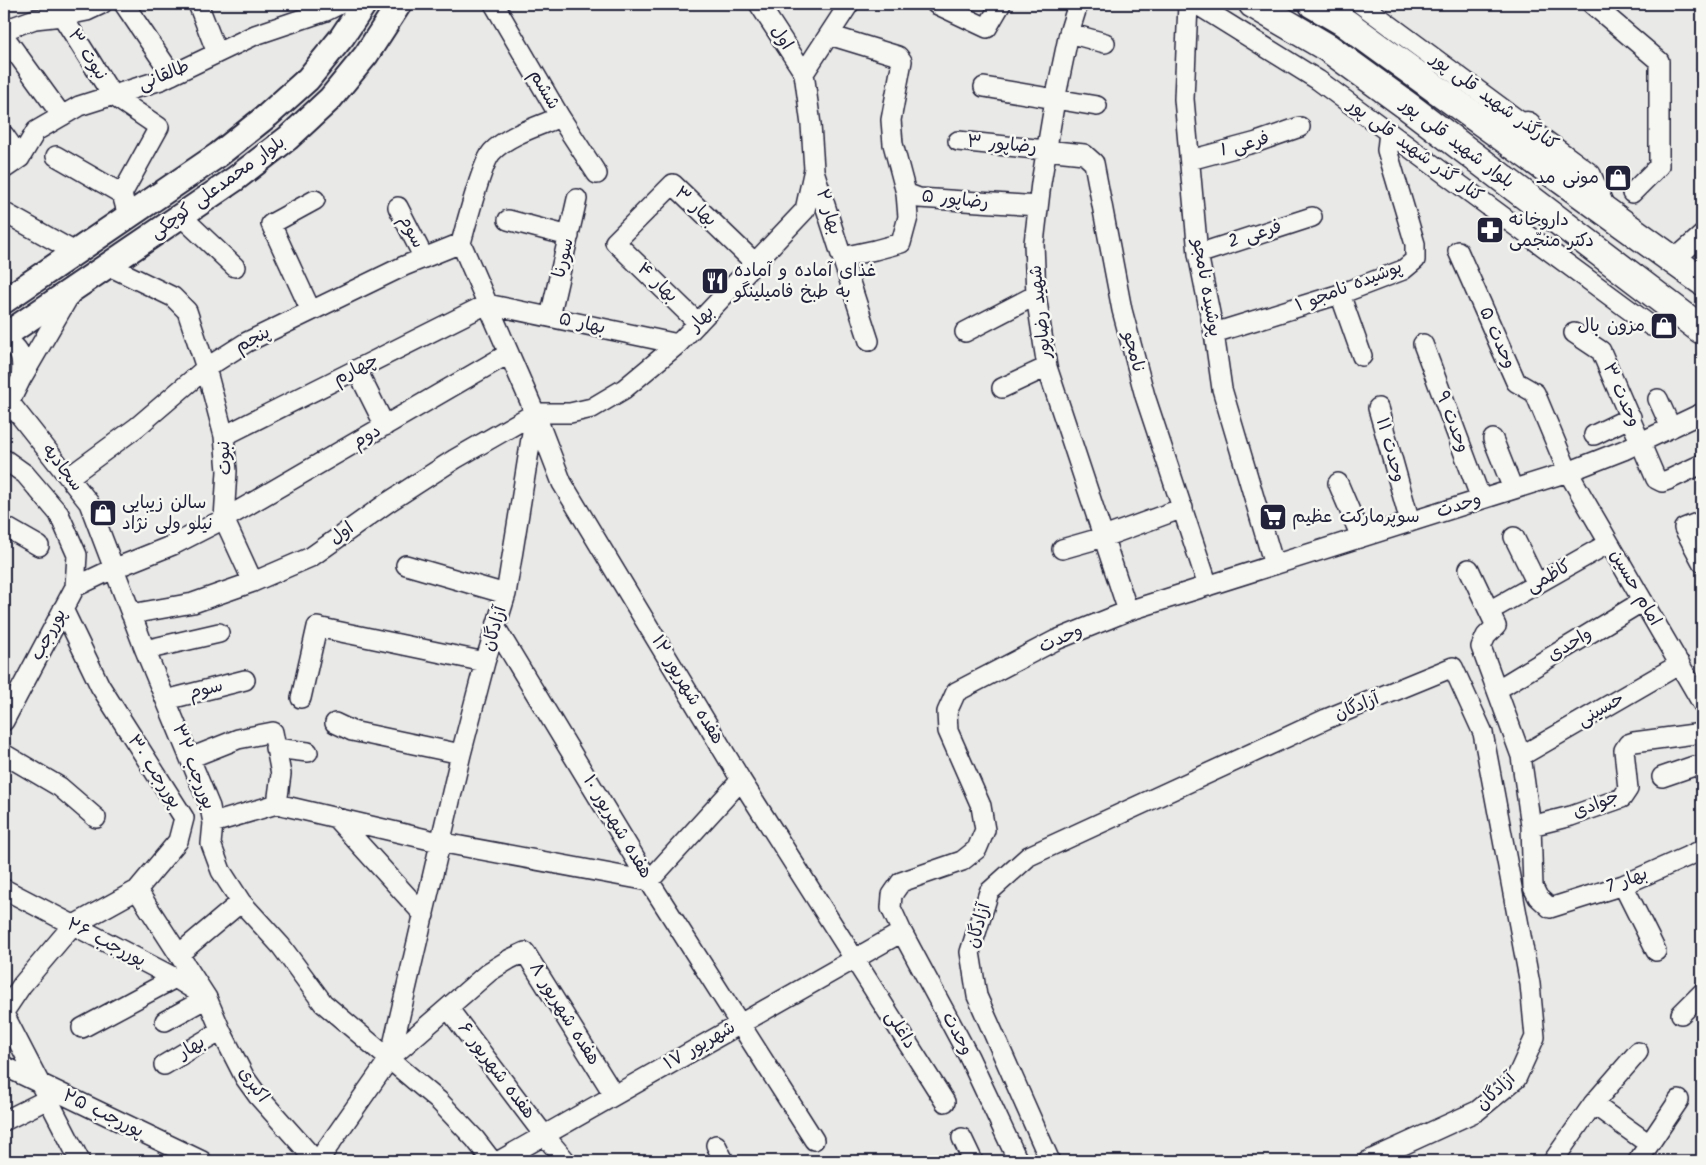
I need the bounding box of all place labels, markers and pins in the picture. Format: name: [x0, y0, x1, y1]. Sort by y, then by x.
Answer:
shop icon: مونی مد: [1603, 163, 1633, 193]
place label: مونی مد: [1536, 164, 1599, 193]
place label: داروخانه دکتر منجّمی: [1509, 206, 1594, 256]
pharmacy icon: داروخانه دکتر منجّمی: [1475, 215, 1505, 245]
place label: غذای آماده و آماده به طبخ فامیلینگو: [733, 257, 876, 307]
restaurant icon: غذای آماده و آماده به طبخ فامیلینگو: [700, 266, 730, 296]
shop icon: مزون بال: [1649, 311, 1679, 341]
place label: مزون بال: [1578, 312, 1645, 341]
place label: سالن زیبایی نیلو ولی نژاد: [122, 489, 213, 539]
shop icon: سالن زیبایی نیلو ولی نژاد: [88, 498, 118, 528]
supermarket icon: سوپرمارکت عظیم: [1258, 502, 1288, 532]
place label: سوپرمارکت عظیم: [1292, 503, 1420, 532]

